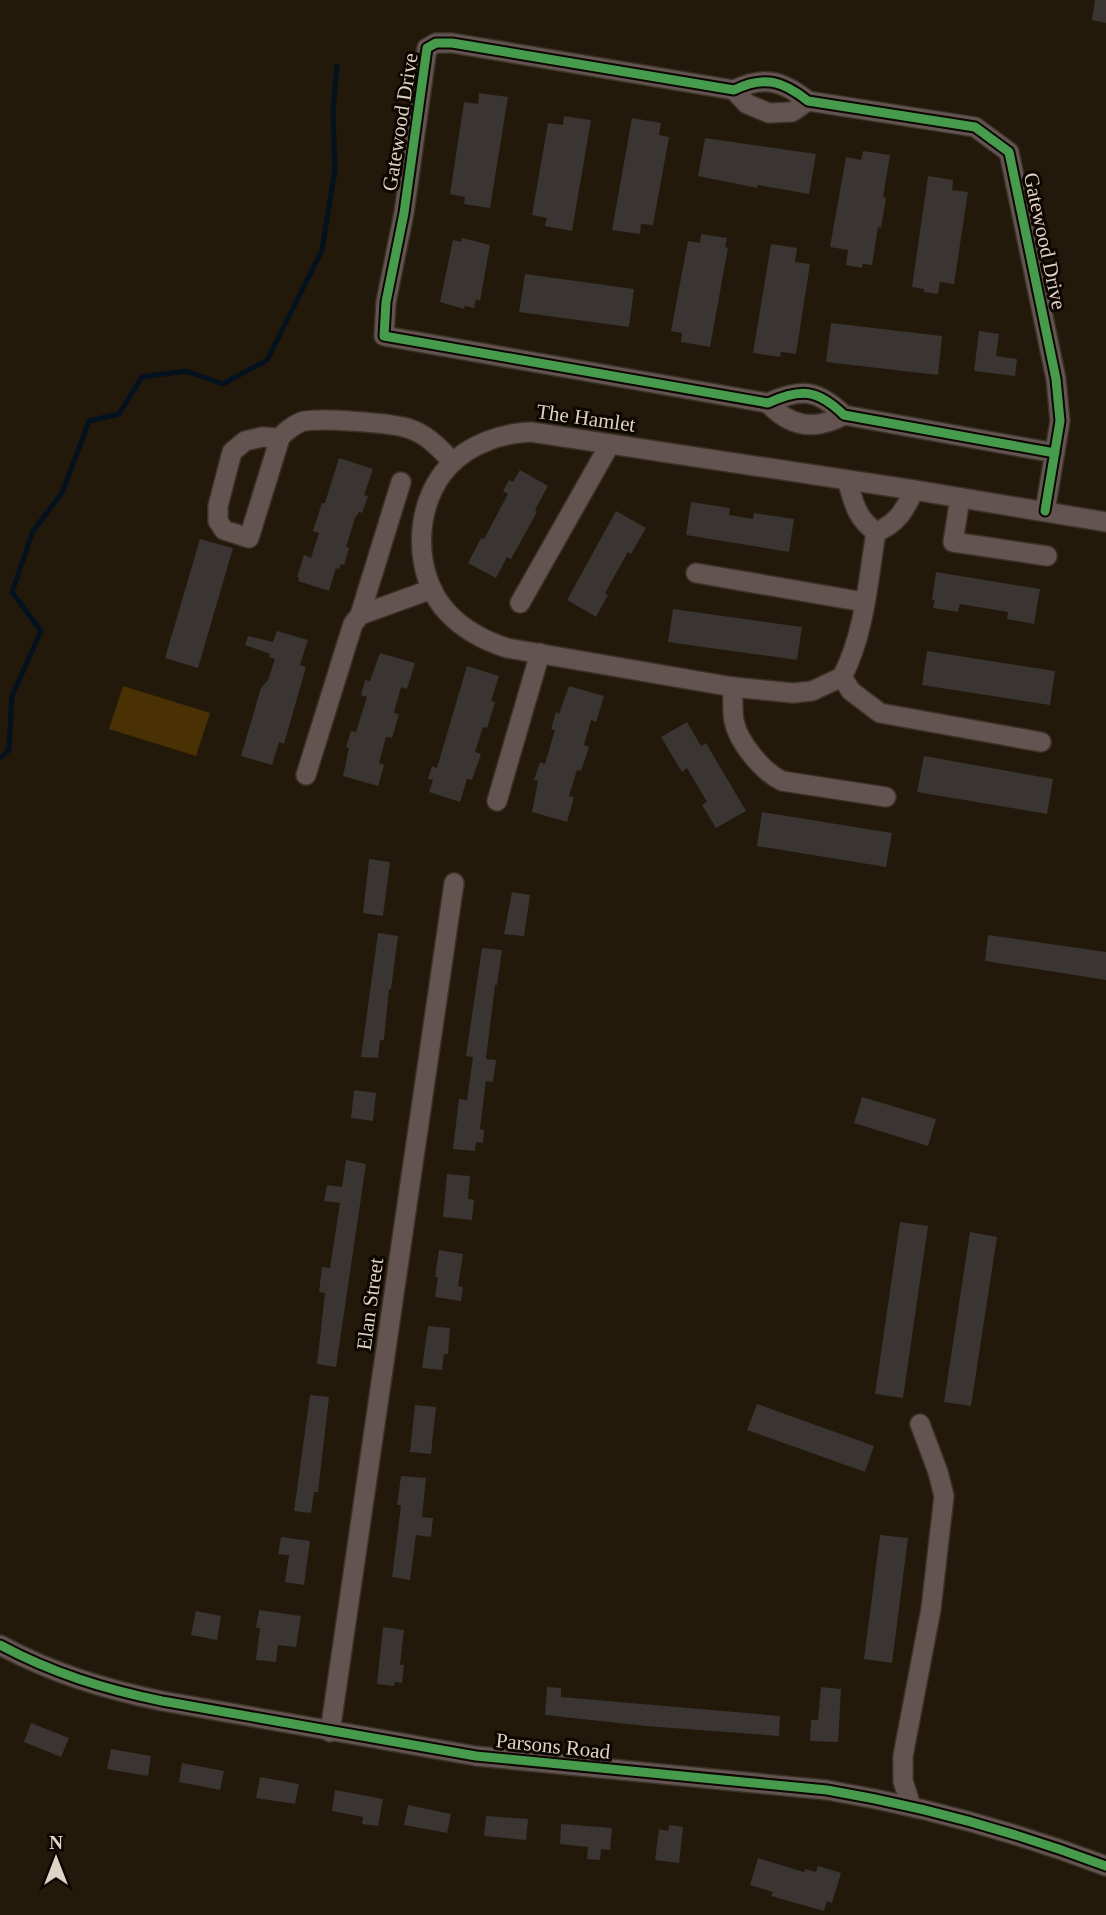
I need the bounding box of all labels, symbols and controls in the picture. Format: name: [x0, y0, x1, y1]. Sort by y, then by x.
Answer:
street label: Gatewood Drive: [377, 51, 423, 193]
street label: Gatewood Drive: [1019, 170, 1071, 312]
street label: The Hamlet: [535, 399, 637, 437]
street label: Elan Street: [352, 1256, 388, 1352]
street label: Parsons Road: [495, 1728, 612, 1764]
north arrow: [21, 1824, 91, 1894]
text: N: [49, 1832, 63, 1853]

